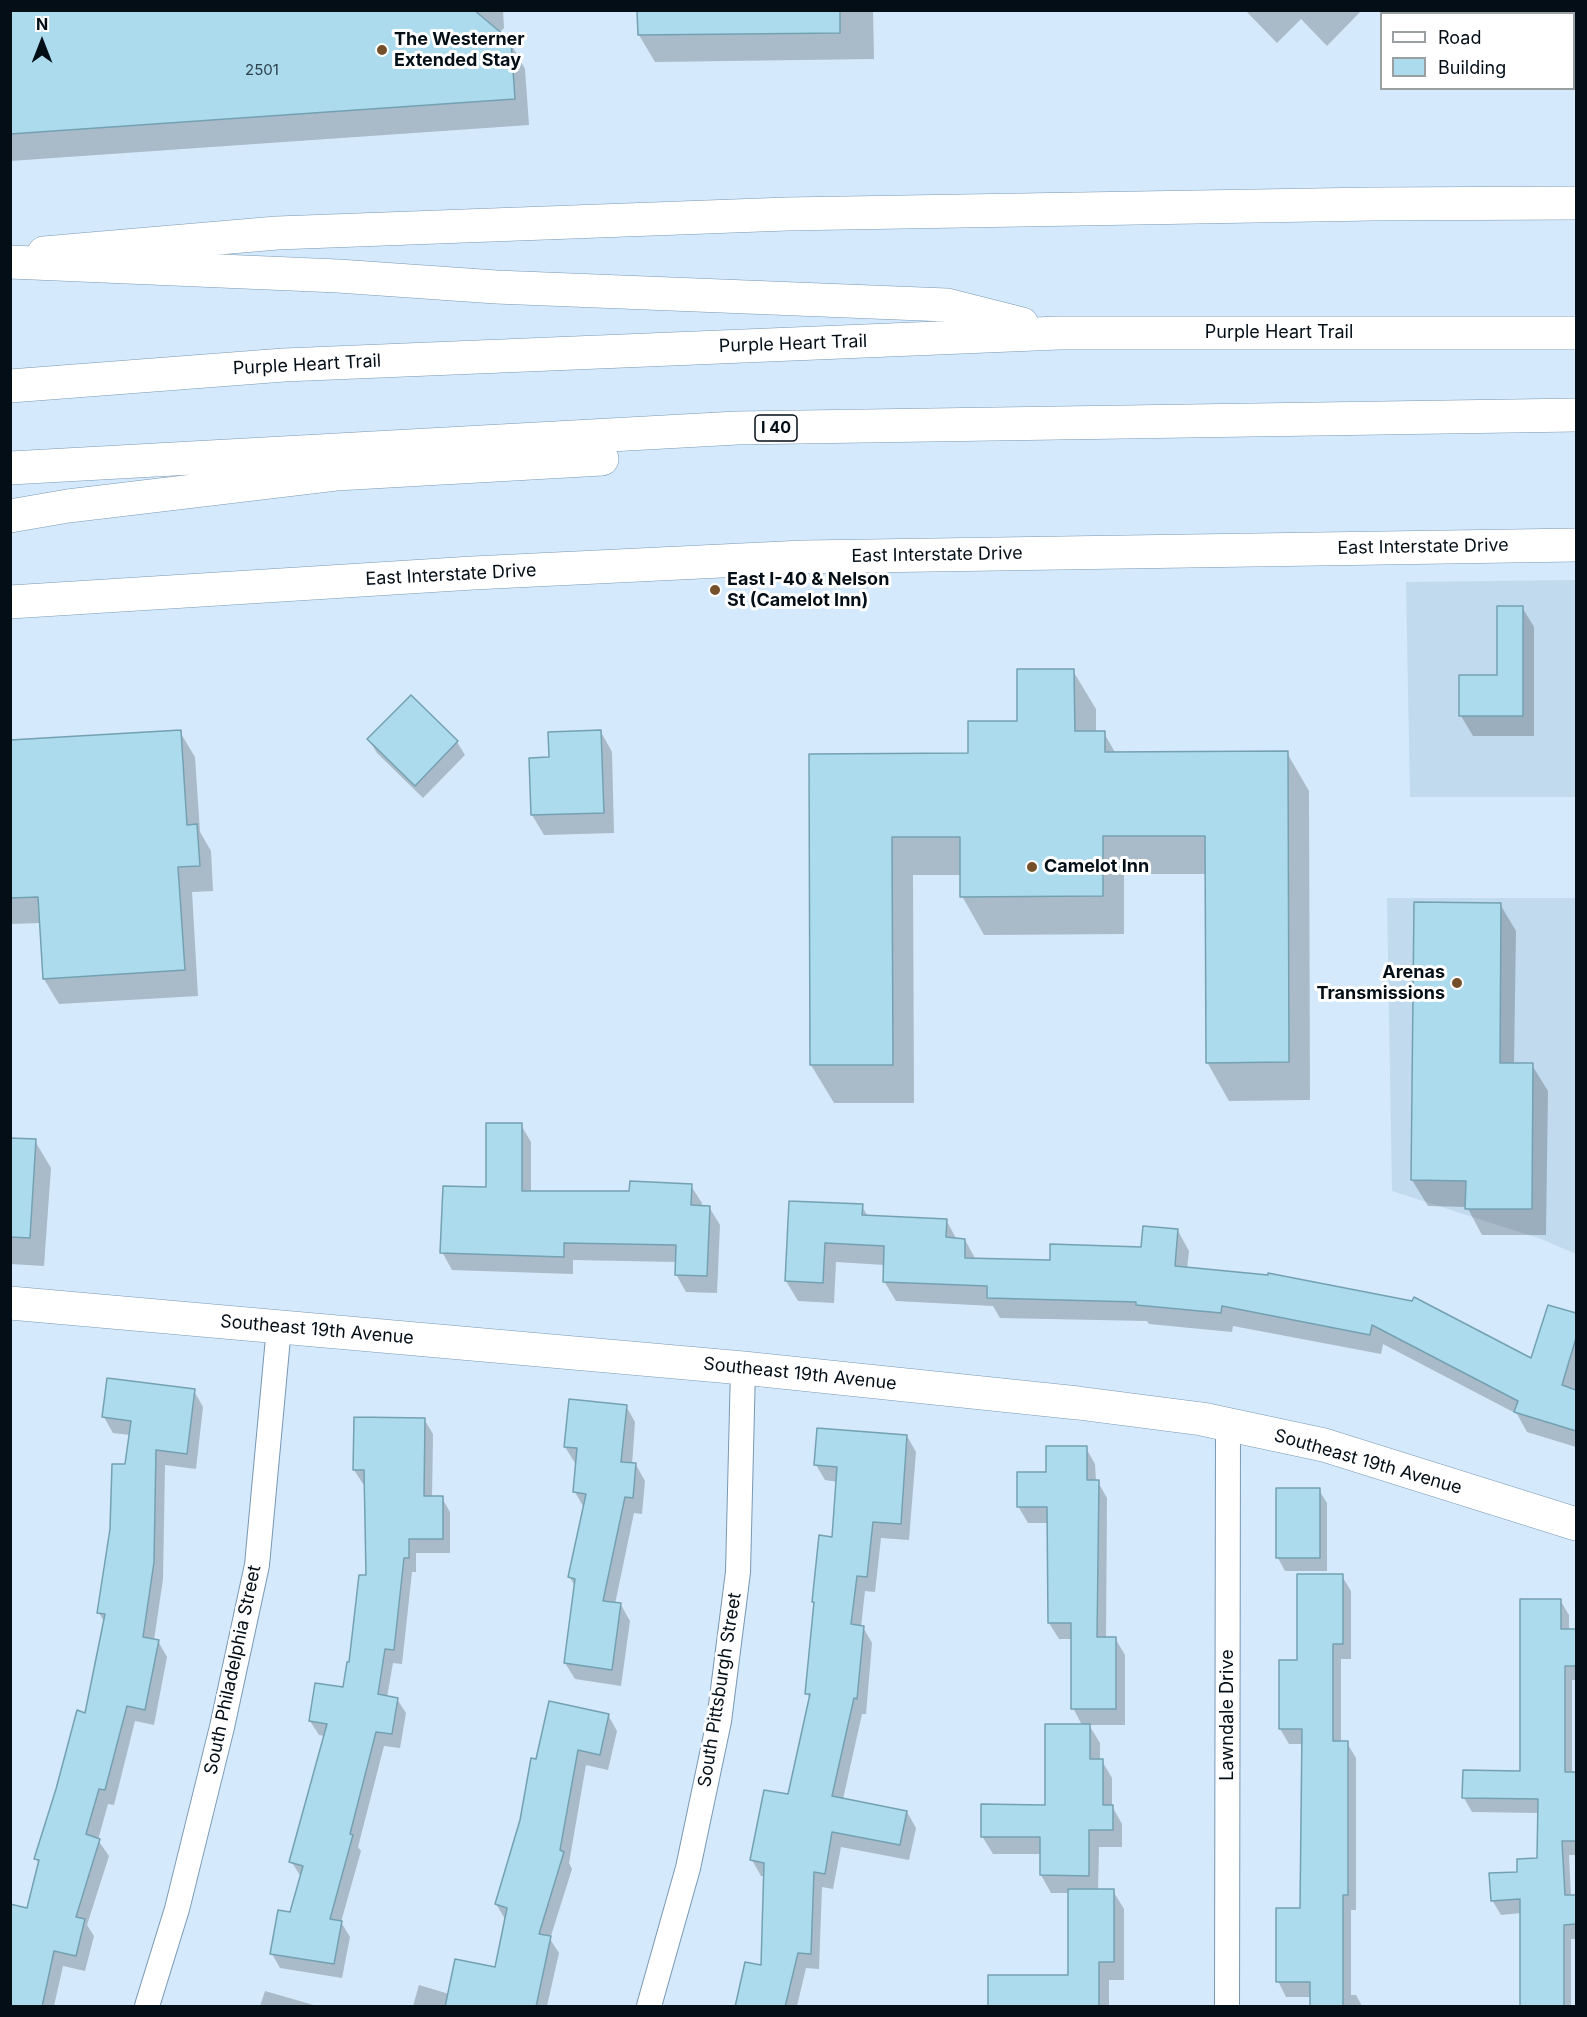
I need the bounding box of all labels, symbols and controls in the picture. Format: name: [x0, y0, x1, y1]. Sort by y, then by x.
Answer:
north arrow: [12, 12, 72, 72]
legend: [1380, 12, 1575, 90]
text: N: [36, 14, 48, 34]
text: Road: [1438, 27, 1481, 48]
place label: The Westerner Extended Stay: [394, 29, 525, 72]
marker: The Westerner Extended Stay: [375, 43, 389, 57]
text: Building: [1438, 57, 1506, 78]
house number: 2501: [245, 61, 279, 79]
street label: Purple Heart Trail: [1205, 322, 1353, 344]
street label: Purple Heart Trail: [718, 331, 868, 357]
street label: Purple Heart Trail: [232, 350, 382, 380]
road number: I 40: [755, 415, 797, 441]
street label: East Interstate Drive: [1337, 535, 1509, 559]
street label: East Interstate Drive: [851, 543, 1023, 567]
street label: East Interstate Drive: [365, 560, 537, 590]
place label: East I-40 & Nelson St (Camelot Inn): [727, 569, 889, 612]
marker: East I-40 & Nelson St (Camelot Inn): [708, 583, 722, 597]
place label: Camelot Inn: [1044, 856, 1149, 878]
marker: Camelot Inn: [1025, 860, 1039, 874]
place label: Arenas Transmissions: [1317, 962, 1445, 1004]
marker: Arenas Transmissions: [1450, 976, 1464, 990]
street label: Southeast 19th Avenue: [219, 1311, 415, 1349]
street label: Southeast 19th Avenue: [702, 1353, 898, 1395]
street label: Southeast 19th Avenue: [1272, 1425, 1464, 1499]
street label: South Philadelphia Street: [200, 1563, 266, 1777]
street label: South Pittsburgh Street: [694, 1591, 746, 1789]
street label: Lawndale Drive: [1217, 1649, 1239, 1781]

